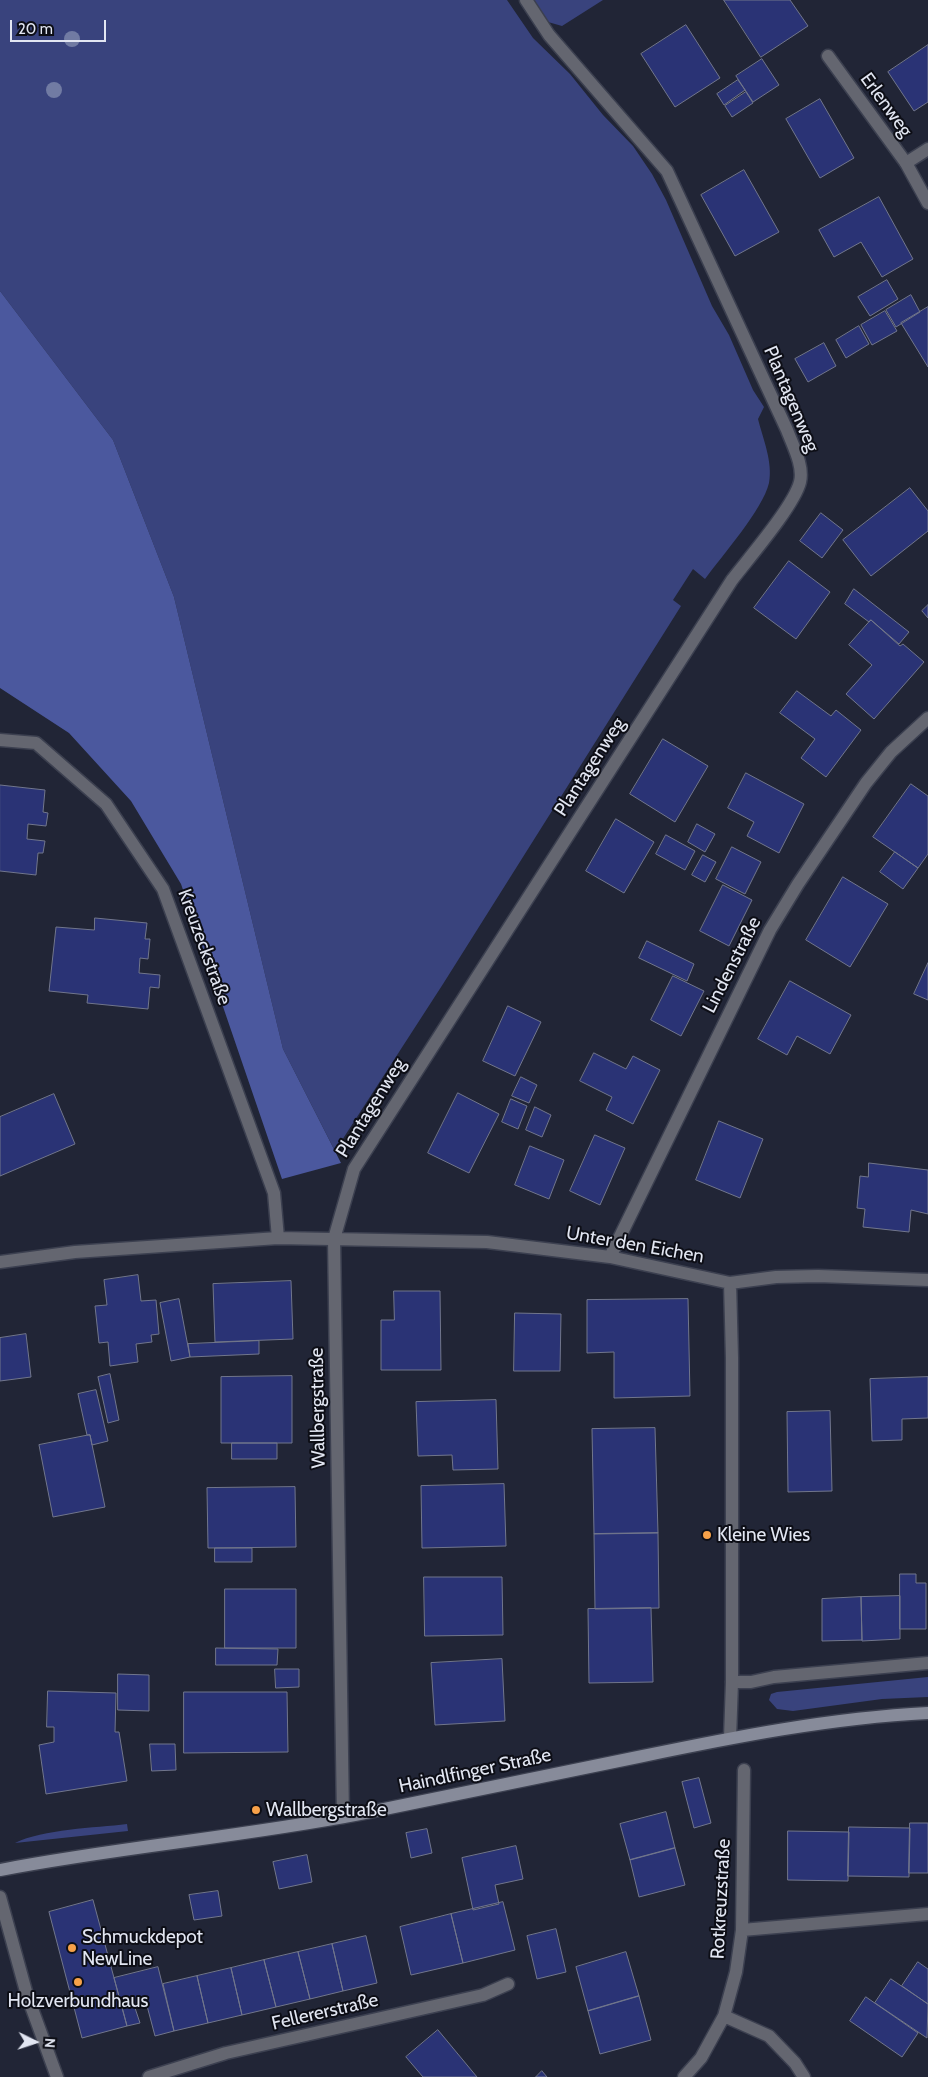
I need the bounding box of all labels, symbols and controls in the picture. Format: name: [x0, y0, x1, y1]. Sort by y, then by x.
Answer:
scale bar: [12, 10, 109, 42]
text: 20 m: [18, 20, 53, 38]
street label: Erlenweg: [855, 68, 917, 142]
street label: Plantagenweg: [758, 343, 824, 455]
street label: Plantagenweg: [550, 713, 630, 821]
street label: Kreuzeckstraße: [172, 886, 236, 1008]
street label: Lindenstraße: [698, 913, 766, 1017]
street label: Plantagenweg: [331, 1054, 411, 1162]
street label: Unter den Eichen: [564, 1222, 706, 1268]
street label: Wallbergstraße: [306, 1347, 330, 1469]
place label: Kleine Wies: [717, 1524, 810, 1546]
marker: Kleine Wies: [701, 1529, 713, 1541]
street label: Haindlfinger Straße: [397, 1744, 553, 1798]
place label: Wallbergstraße: [266, 1799, 387, 1821]
marker: Wallbergstraße: [250, 1804, 262, 1816]
street label: Rotkreuzstraße: [706, 1838, 736, 1960]
place label: Schmuckdepot NewLine: [82, 1926, 203, 1970]
marker: Schmuckdepot NewLine: [66, 1942, 78, 1954]
marker: Holzverbundhaus: [72, 1976, 84, 1988]
street label: Fellererstraße: [269, 1989, 381, 2035]
place label: Holzverbundhaus: [8, 1990, 148, 2012]
north arrow: [10, 2017, 60, 2067]
text: N: [41, 2037, 59, 2049]

